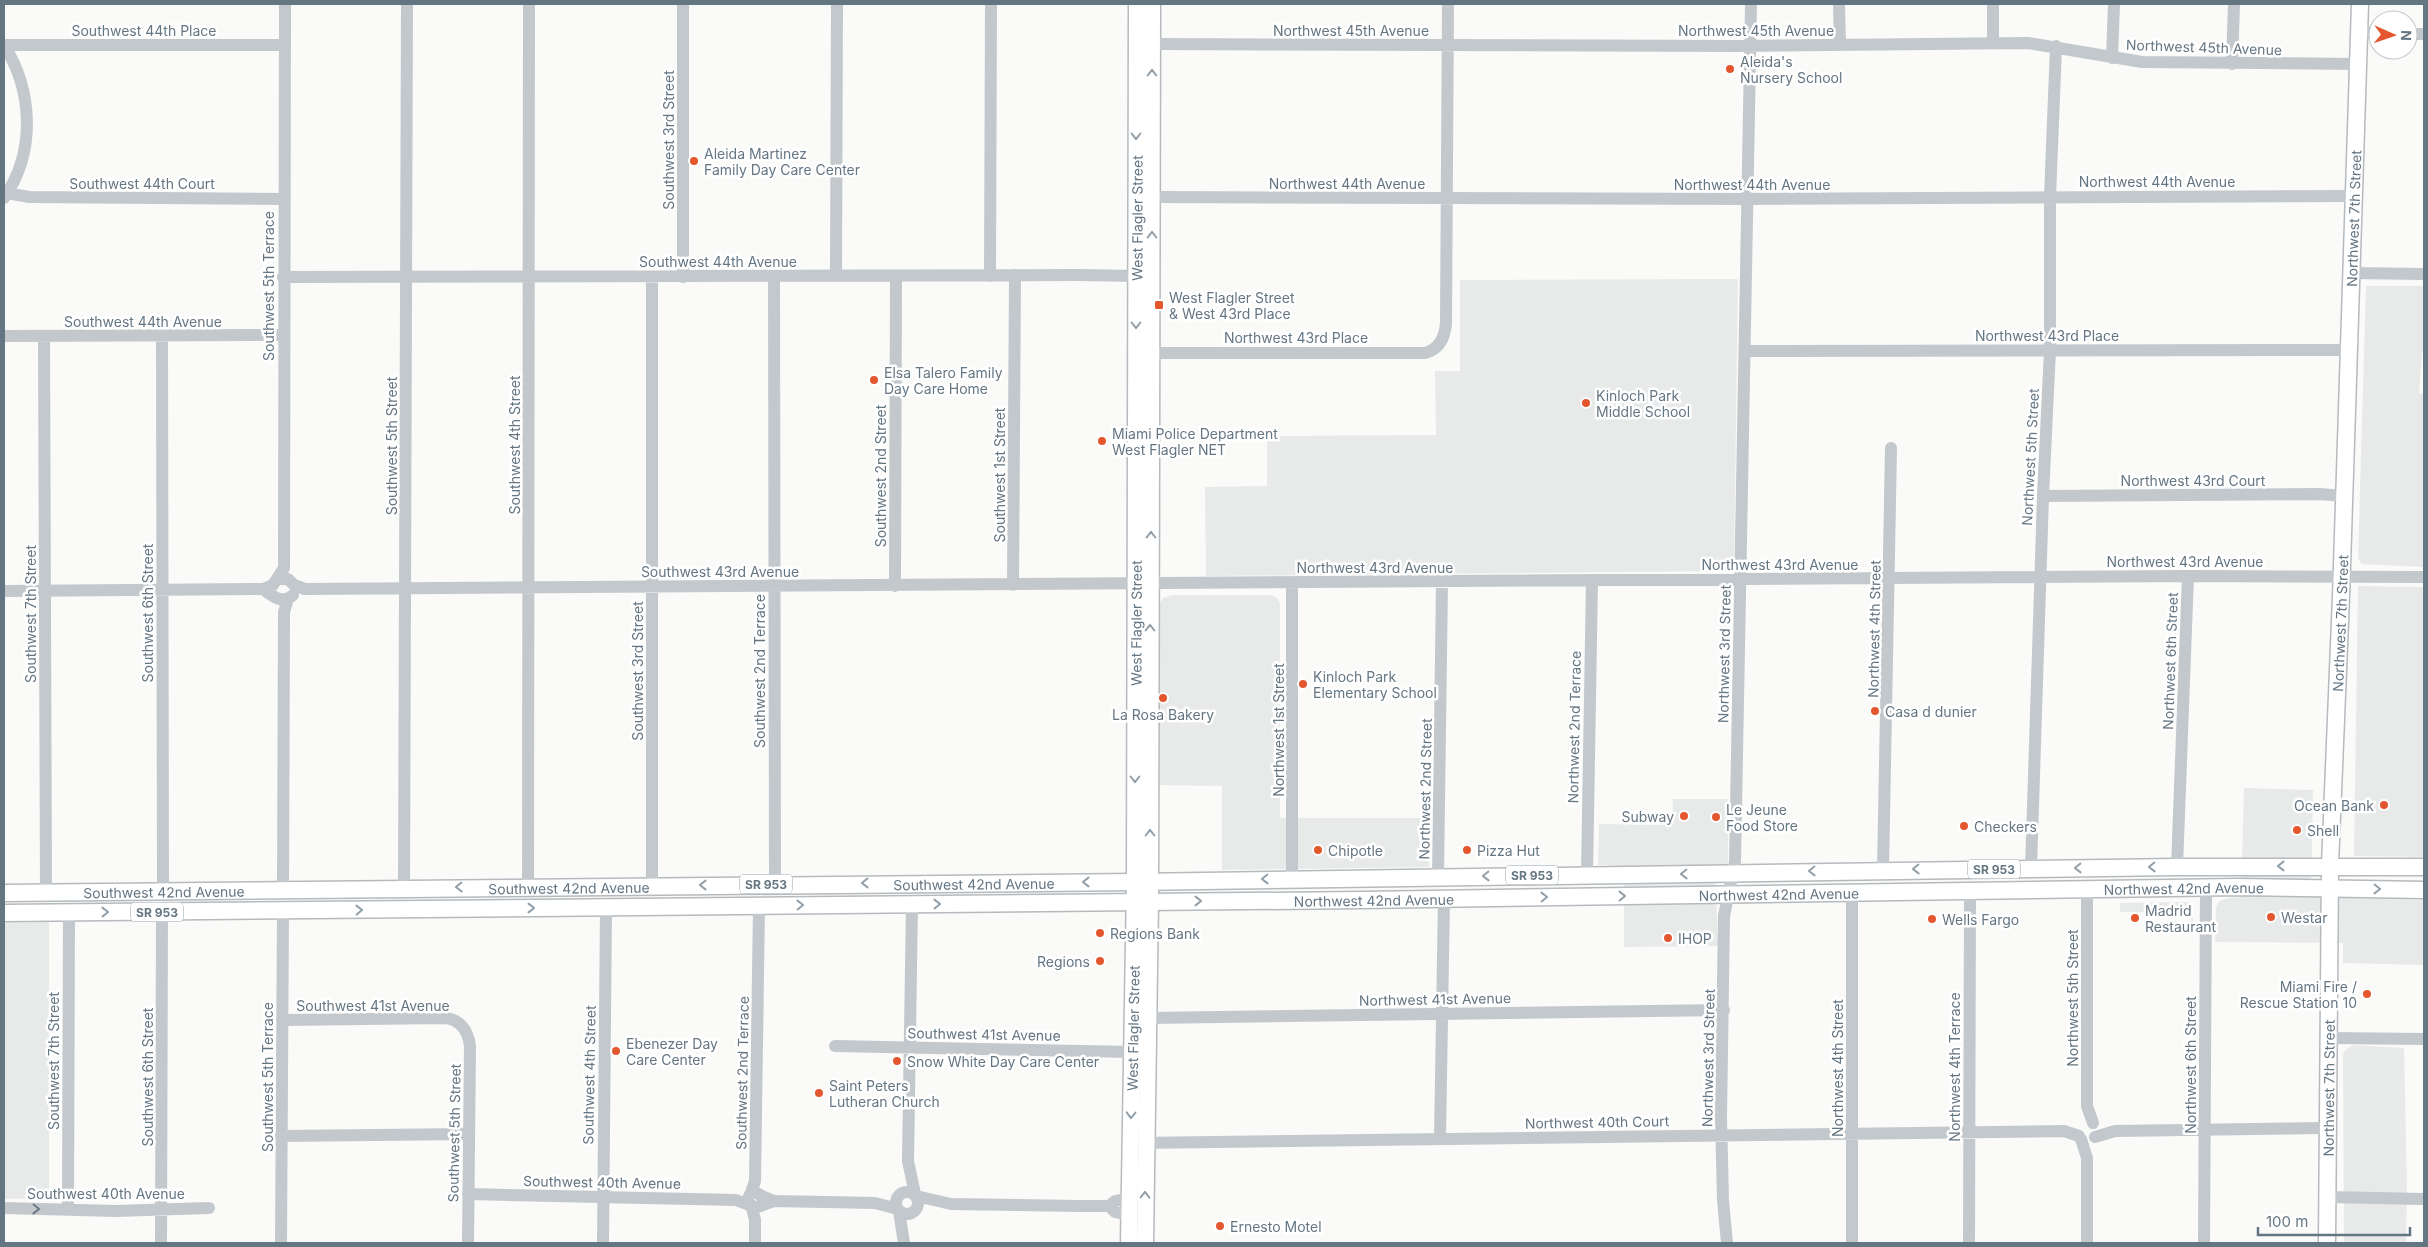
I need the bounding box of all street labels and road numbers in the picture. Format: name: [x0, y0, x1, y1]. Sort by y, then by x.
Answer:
street label: Southwest 44th Place: [71, 22, 217, 39]
street label: Northwest 45th Avenue: [1273, 22, 1429, 39]
street label: Northwest 45th Avenue: [1678, 22, 1834, 39]
street label: Northwest 45th Avenue: [2126, 36, 2282, 58]
street label: Southwest 3rd Street: [660, 70, 677, 210]
street label: Northwest 7th Street: [2342, 149, 2364, 287]
street label: West Flagler Street: [1128, 155, 1145, 281]
street label: Northwest 44th Avenue: [2079, 173, 2235, 190]
street label: Southwest 44th Court: [69, 175, 215, 192]
street label: Northwest 44th Avenue: [1269, 175, 1425, 192]
street label: Northwest 44th Avenue: [1674, 176, 1830, 193]
street label: Southwest 5th Terrace: [260, 211, 277, 361]
street label: Southwest 44th Avenue: [639, 253, 797, 270]
street label: Southwest 44th Avenue: [64, 313, 222, 330]
street label: Northwest 43rd Place: [1975, 327, 2119, 344]
street label: Northwest 43rd Place: [1224, 329, 1368, 346]
street label: Southwest 4th Street: [506, 375, 523, 515]
street label: Southwest 5th Street: [383, 376, 400, 515]
street label: Northwest 5th Street: [2018, 388, 2042, 526]
street label: Southwest 2nd Street: [872, 404, 889, 547]
street label: Southwest 1st Street: [991, 407, 1008, 542]
street label: Northwest 43rd Court: [2121, 472, 2266, 489]
street label: Southwest 6th Street: [139, 543, 156, 682]
street label: Southwest 7th Street: [22, 545, 39, 683]
street label: Northwest 43rd Avenue: [2107, 553, 2263, 570]
street label: Northwest 7th Street: [2329, 554, 2351, 692]
street label: Northwest 43rd Avenue: [1702, 556, 1858, 573]
street label: Northwest 43rd Avenue: [1297, 559, 1453, 576]
street label: Northwest 4th Street: [1864, 559, 1884, 698]
street label: West Flagler Street: [1127, 560, 1144, 686]
street label: Southwest 43rd Avenue: [641, 563, 799, 580]
street label: Northwest 3rd Street: [1714, 584, 1734, 723]
street label: Northwest 6th Street: [2159, 592, 2181, 730]
street label: Southwest 2nd Terrace: [751, 594, 768, 748]
street label: Southwest 3rd Street: [629, 601, 646, 741]
street label: Northwest 2nd Terrace: [1564, 650, 1584, 804]
street label: Northwest 1st Street: [1270, 663, 1287, 797]
street label: Northwest 2nd Street: [1415, 718, 1435, 860]
road number: SR 953: [1968, 860, 2020, 879]
road number: SR 953: [1506, 866, 1558, 884]
road number: SR 953: [740, 874, 792, 894]
street label: Southwest 42nd Avenue: [893, 874, 1055, 893]
street label: Southwest 42nd Avenue: [488, 878, 650, 897]
street label: Northwest 42nd Avenue: [2104, 878, 2264, 897]
street label: Southwest 42nd Avenue: [83, 882, 245, 901]
street label: Northwest 42nd Avenue: [1699, 884, 1859, 904]
street label: Northwest 42nd Avenue: [1294, 890, 1454, 909]
road number: SR 953: [131, 902, 183, 922]
street label: Northwest 5th Street: [2064, 929, 2081, 1067]
street label: West Flagler Street: [1123, 965, 1142, 1091]
street label: Northwest 3rd Street: [1698, 988, 1718, 1127]
street label: Northwest 41st Avenue: [1359, 989, 1511, 1009]
street label: Southwest 7th Street: [45, 992, 62, 1130]
street label: Northwest 4th Terrace: [1946, 992, 1963, 1142]
street label: Southwest 2nd Terrace: [732, 996, 752, 1150]
street label: Northwest 6th Street: [2182, 996, 2199, 1134]
street label: Southwest 41st Avenue: [296, 997, 450, 1014]
street label: Northwest 4th Street: [1829, 999, 1846, 1137]
street label: Southwest 5th Terrace: [259, 1002, 276, 1152]
street label: Southwest 4th Street: [579, 1005, 599, 1145]
street label: Southwest 6th Street: [139, 1007, 156, 1146]
street label: Northwest 7th Street: [2319, 1019, 2337, 1157]
street label: Southwest 41st Avenue: [907, 1024, 1061, 1044]
street label: Southwest 5th Street: [444, 1063, 464, 1202]
street label: Northwest 40th Court: [1525, 1112, 1670, 1132]
street label: Southwest 40th Avenue: [523, 1172, 681, 1192]
street label: Southwest 40th Avenue: [27, 1185, 185, 1202]

